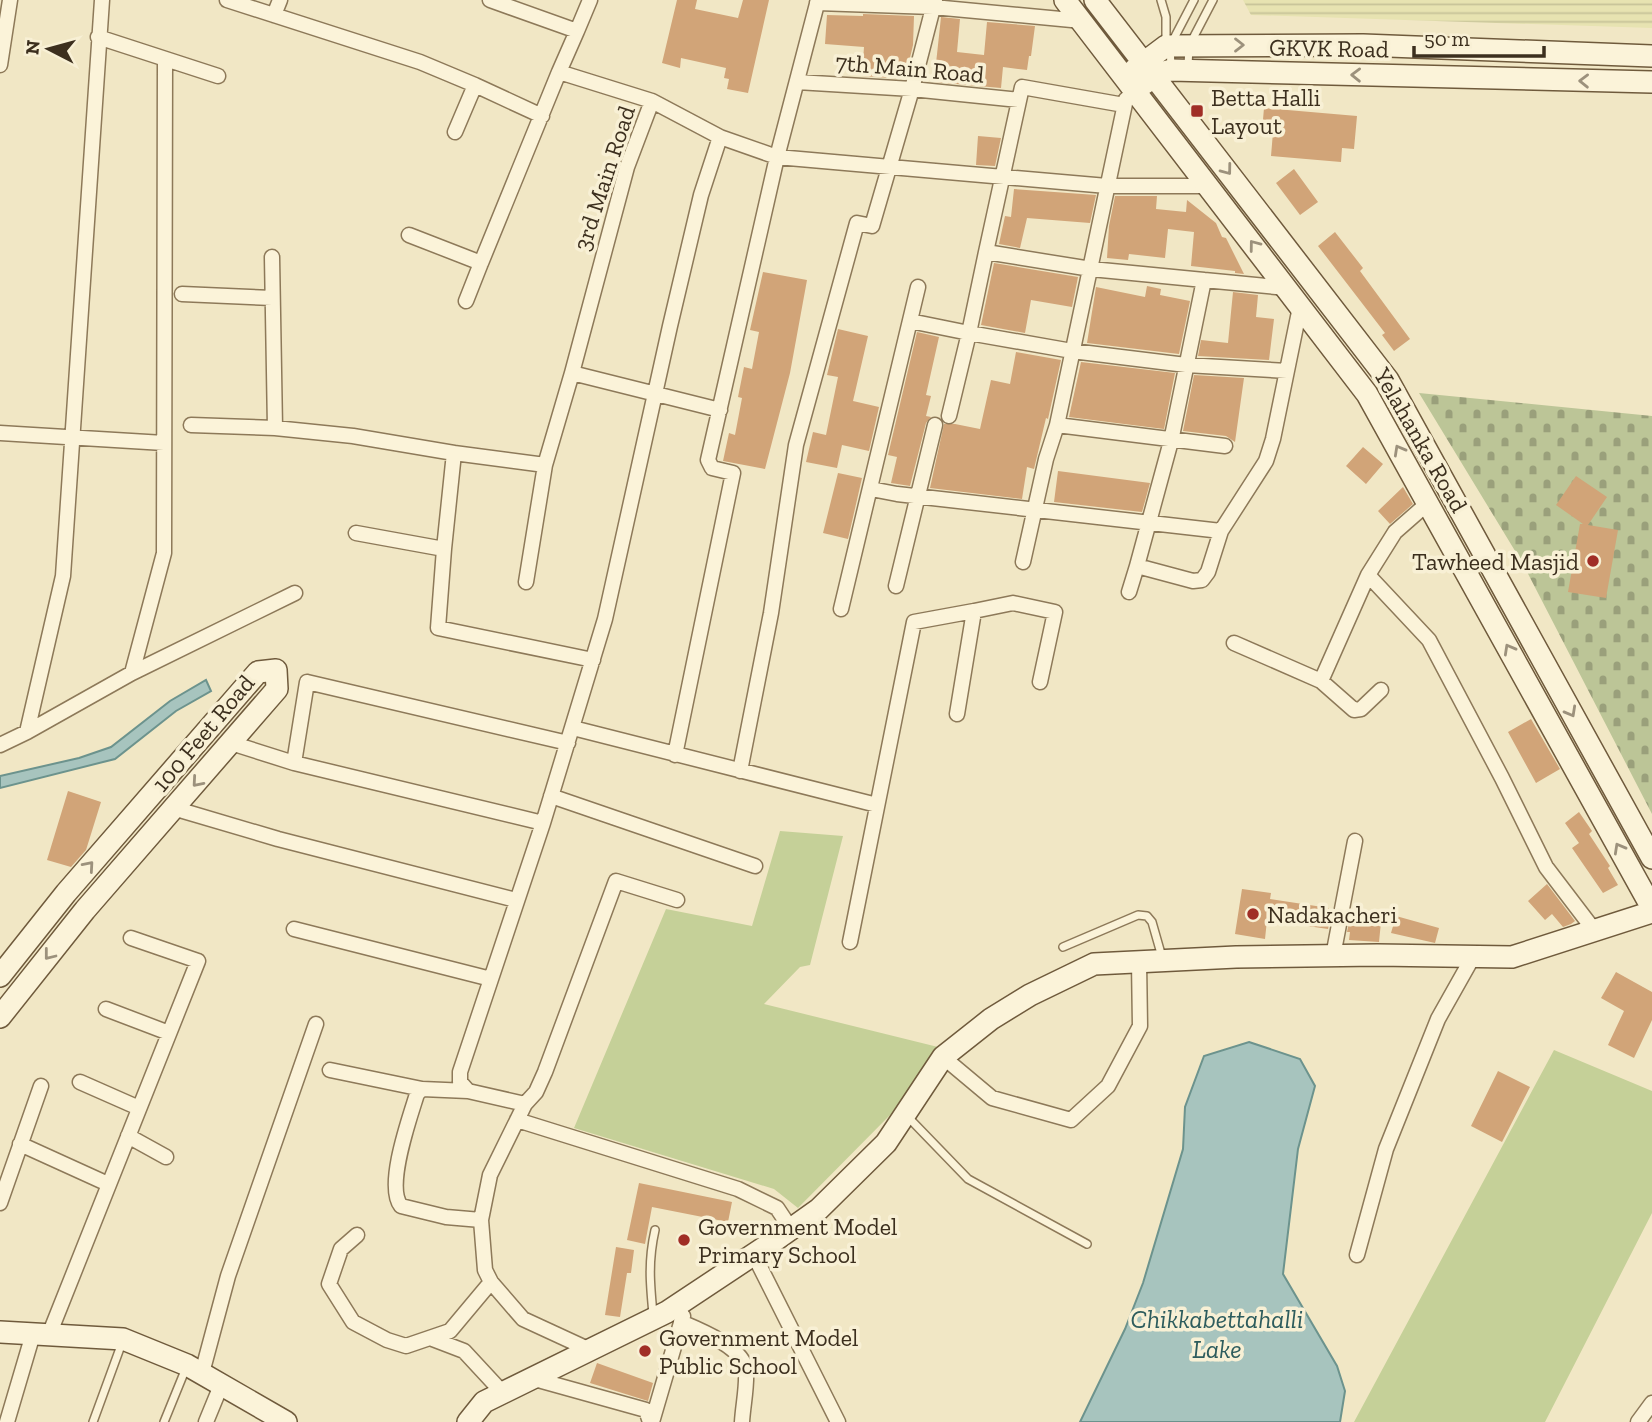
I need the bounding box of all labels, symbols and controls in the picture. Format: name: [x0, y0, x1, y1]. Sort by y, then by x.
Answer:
north arrow: [14, 14, 84, 84]
scale bar: [1414, 14, 1544, 58]
text: 50 m: [1424, 26, 1470, 51]
street label: GKVK Road: [1269, 32, 1389, 64]
one-way arrow: [1234, 37, 1244, 53]
text: N: [20, 39, 45, 56]
street label: 7th Main Road: [835, 47, 985, 89]
one-way arrow: [1351, 67, 1361, 83]
one-way arrow: [1578, 73, 1589, 88]
place label: Betta Halli Layout: [1211, 83, 1321, 140]
street label: 3rd Main Road: [567, 102, 641, 254]
marker: Betta Halli Layout: [1189, 103, 1205, 119]
one-way arrow: [1219, 162, 1232, 175]
one-way arrow: [1249, 240, 1262, 253]
street label: Yelahanka Road: [1367, 362, 1474, 517]
one-way arrow: [1394, 445, 1407, 458]
place label: Tawheed Masjid: [1412, 547, 1579, 576]
marker: Tawheed Masjid: [1585, 553, 1601, 569]
one-way arrow: [1504, 644, 1517, 657]
street label: 100 Feet Road: [146, 669, 260, 797]
one-way arrow: [1563, 705, 1576, 718]
one-way arrow: [193, 774, 205, 787]
one-way arrow: [1614, 843, 1627, 856]
one-way arrow: [81, 861, 93, 874]
place label: Nadakacheri: [1267, 900, 1397, 929]
marker: Nadakacheri: [1245, 906, 1261, 922]
one-way arrow: [45, 947, 58, 960]
place label: Government Model Primary School: [698, 1212, 897, 1269]
marker: Government Model Primary School: [676, 1232, 692, 1248]
water label: Chikkabettahalli Lake: [1131, 1303, 1303, 1365]
place label: Government Model Public School: [659, 1323, 858, 1380]
marker: Government Model Public School: [637, 1343, 653, 1359]

